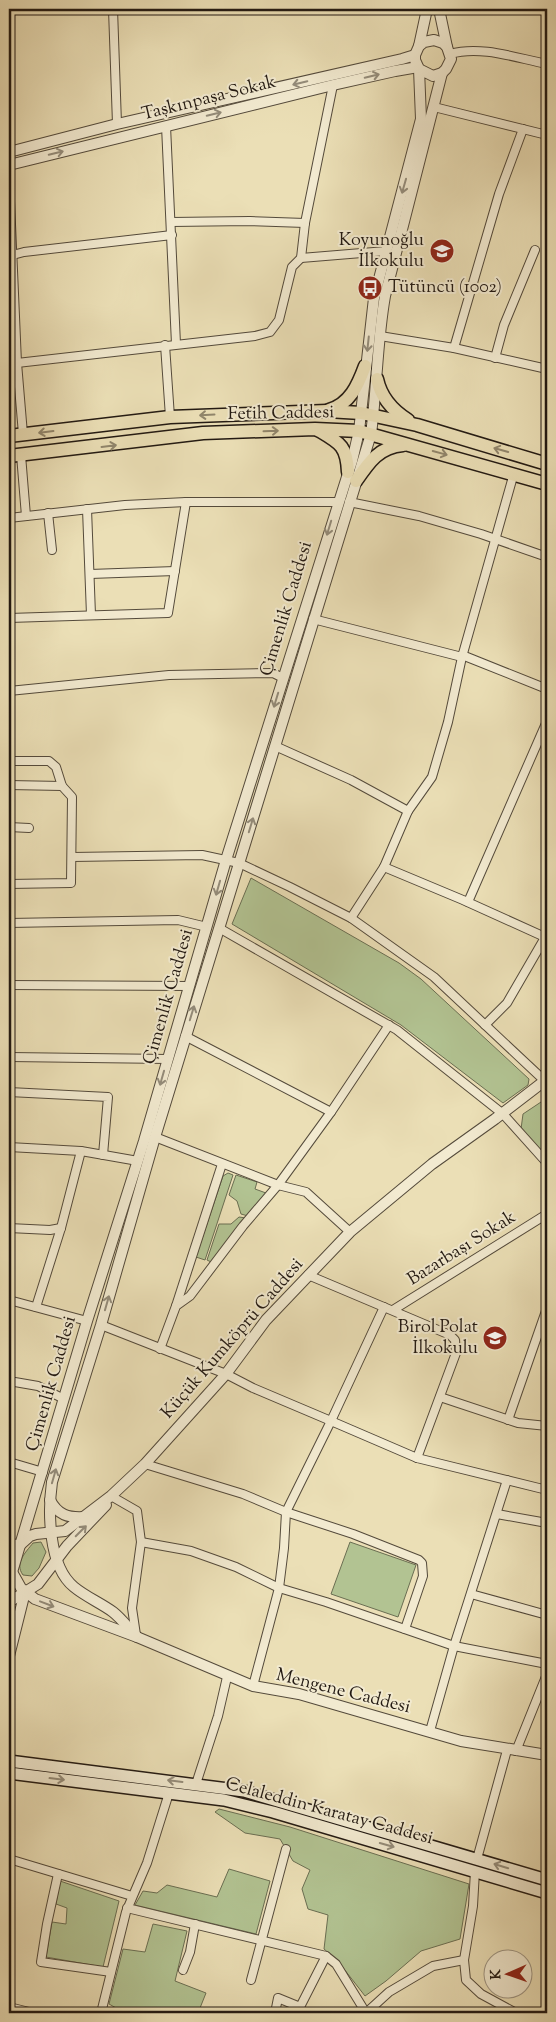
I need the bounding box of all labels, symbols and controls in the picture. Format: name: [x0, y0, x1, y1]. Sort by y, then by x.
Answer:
street label: Taşkınpaşa Sokak: [139, 70, 279, 128]
one-way arrow: [363, 71, 379, 80]
one-way arrow: [292, 79, 308, 88]
one-way arrow: [205, 109, 221, 118]
one-way arrow: [48, 148, 64, 157]
one-way arrow: [399, 177, 409, 193]
place label: Koyunoğlu İlkokulu: [339, 228, 424, 275]
school or university icon: Koyunoğlu İlkokulu: [429, 238, 455, 264]
bus stop icon: Tütüncü (1002): [357, 275, 383, 301]
place label: Tütüncü (1002): [388, 275, 502, 301]
one-way arrow: [363, 336, 373, 352]
street label: Fetih Caddesi: [228, 400, 334, 428]
one-way arrow: [200, 411, 216, 420]
one-way arrow: [262, 426, 279, 436]
one-way arrow: [38, 427, 54, 437]
one-way arrow: [101, 441, 117, 451]
one-way arrow: [493, 444, 509, 454]
one-way arrow: [432, 449, 448, 459]
one-way arrow: [324, 520, 334, 536]
street label: Çimenlik Caddesi: [254, 538, 320, 680]
one-way arrow: [271, 691, 280, 707]
one-way arrow: [246, 817, 256, 833]
one-way arrow: [212, 880, 222, 896]
street label: Çimenlik Caddesi: [137, 926, 201, 1068]
one-way arrow: [188, 1006, 198, 1022]
one-way arrow: [157, 1070, 167, 1086]
street label: Bazarbaşı Sokak: [403, 1205, 521, 1293]
street label: Küçük Kumköprü Caddesi: [156, 1253, 310, 1425]
one-way arrow: [103, 1296, 112, 1312]
street label: Çimenlik Caddesi: [20, 1313, 84, 1455]
place label: Birol Polat İlkokulu: [398, 1315, 478, 1362]
school or university icon: Birol Polat İlkokulu: [482, 1325, 508, 1351]
one-way arrow: [50, 1468, 60, 1484]
one-way arrow: [75, 1526, 87, 1538]
one-way arrow: [39, 1600, 54, 1609]
street label: Mengene Caddesi: [273, 1663, 413, 1721]
street label: Celaleddin Karatay Caddesi: [222, 1772, 436, 1852]
one-way arrow: [49, 1774, 65, 1784]
one-way arrow: [167, 1776, 183, 1786]
one-way arrow: [379, 1841, 395, 1851]
one-way arrow: [493, 1861, 509, 1871]
north arrow: [484, 1950, 534, 2000]
text: K: [487, 1968, 507, 1980]

